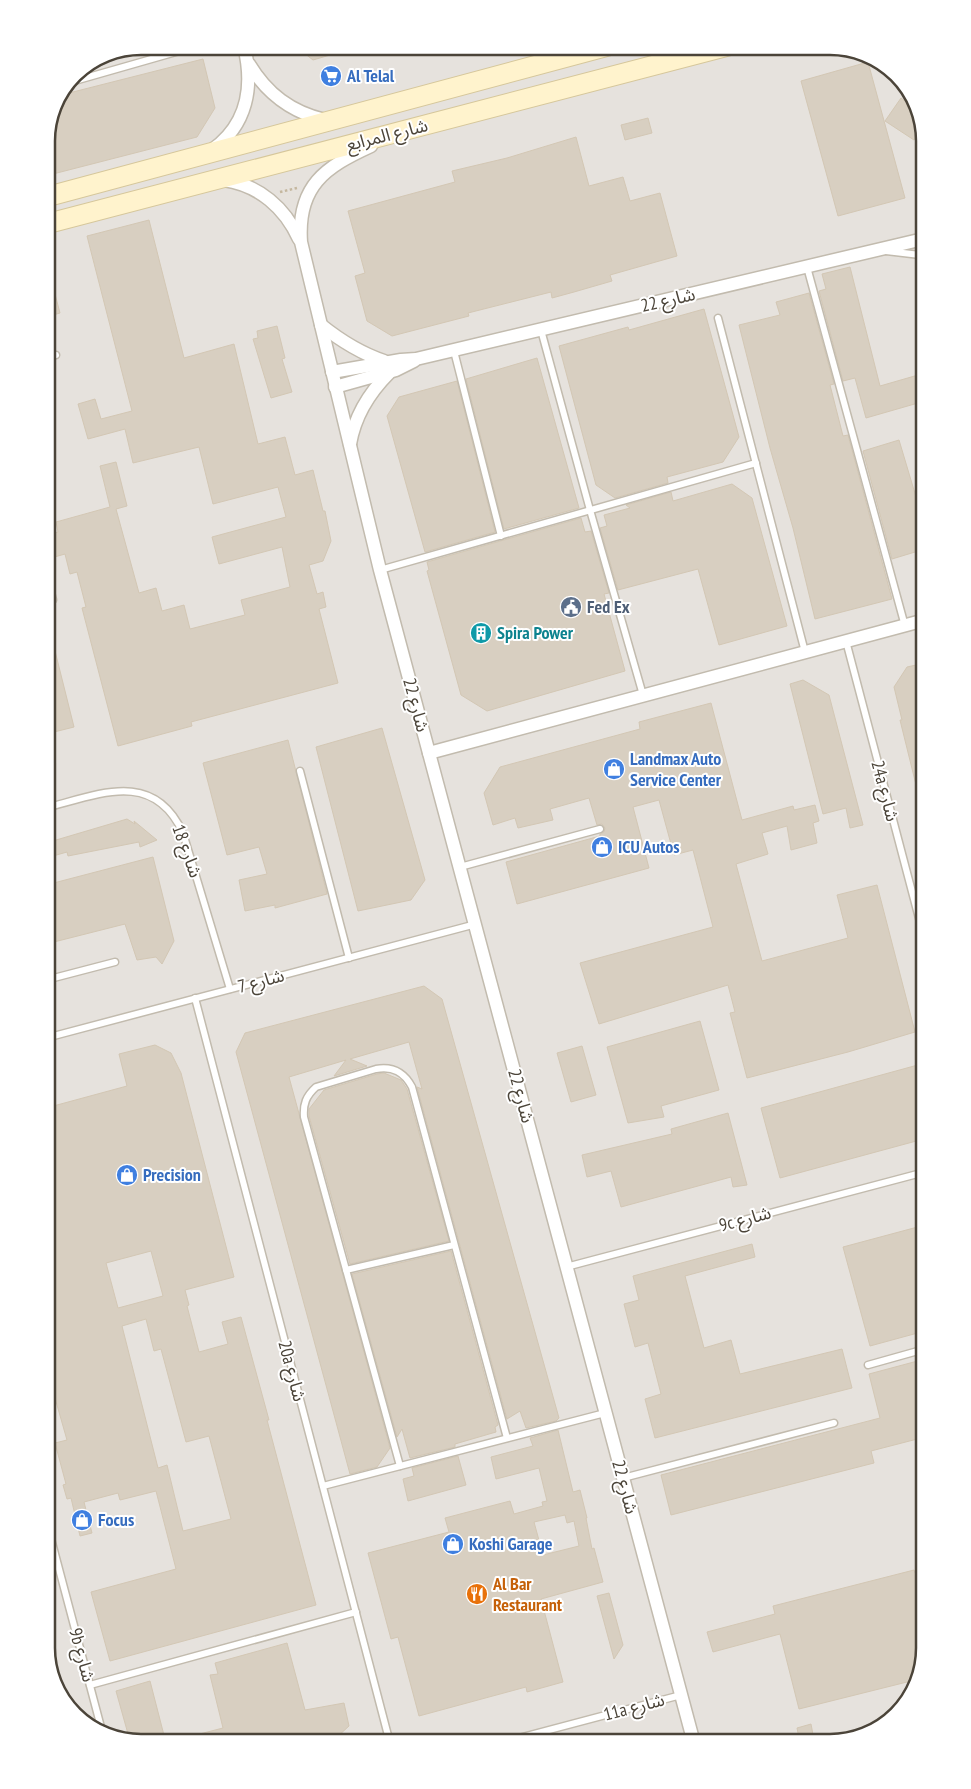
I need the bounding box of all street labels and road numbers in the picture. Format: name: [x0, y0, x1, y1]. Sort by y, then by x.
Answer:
street label: شارع المرابع: [344, 113, 431, 159]
street label: شارع 22: [638, 282, 698, 320]
street label: شارع 22: [395, 675, 435, 735]
street label: 24a شارع: [863, 758, 905, 825]
street label: شارع 18: [164, 821, 208, 882]
street label: شارع 7: [235, 963, 287, 1001]
street label: شارع 22: [500, 1066, 540, 1126]
street label: 9c شارع: [716, 1201, 774, 1239]
street label: 20a شارع: [270, 1338, 312, 1405]
street label: شارع 22: [604, 1457, 644, 1517]
street label: 9b شارع: [61, 1625, 101, 1685]
street label: 11a شارع: [601, 1687, 668, 1729]

